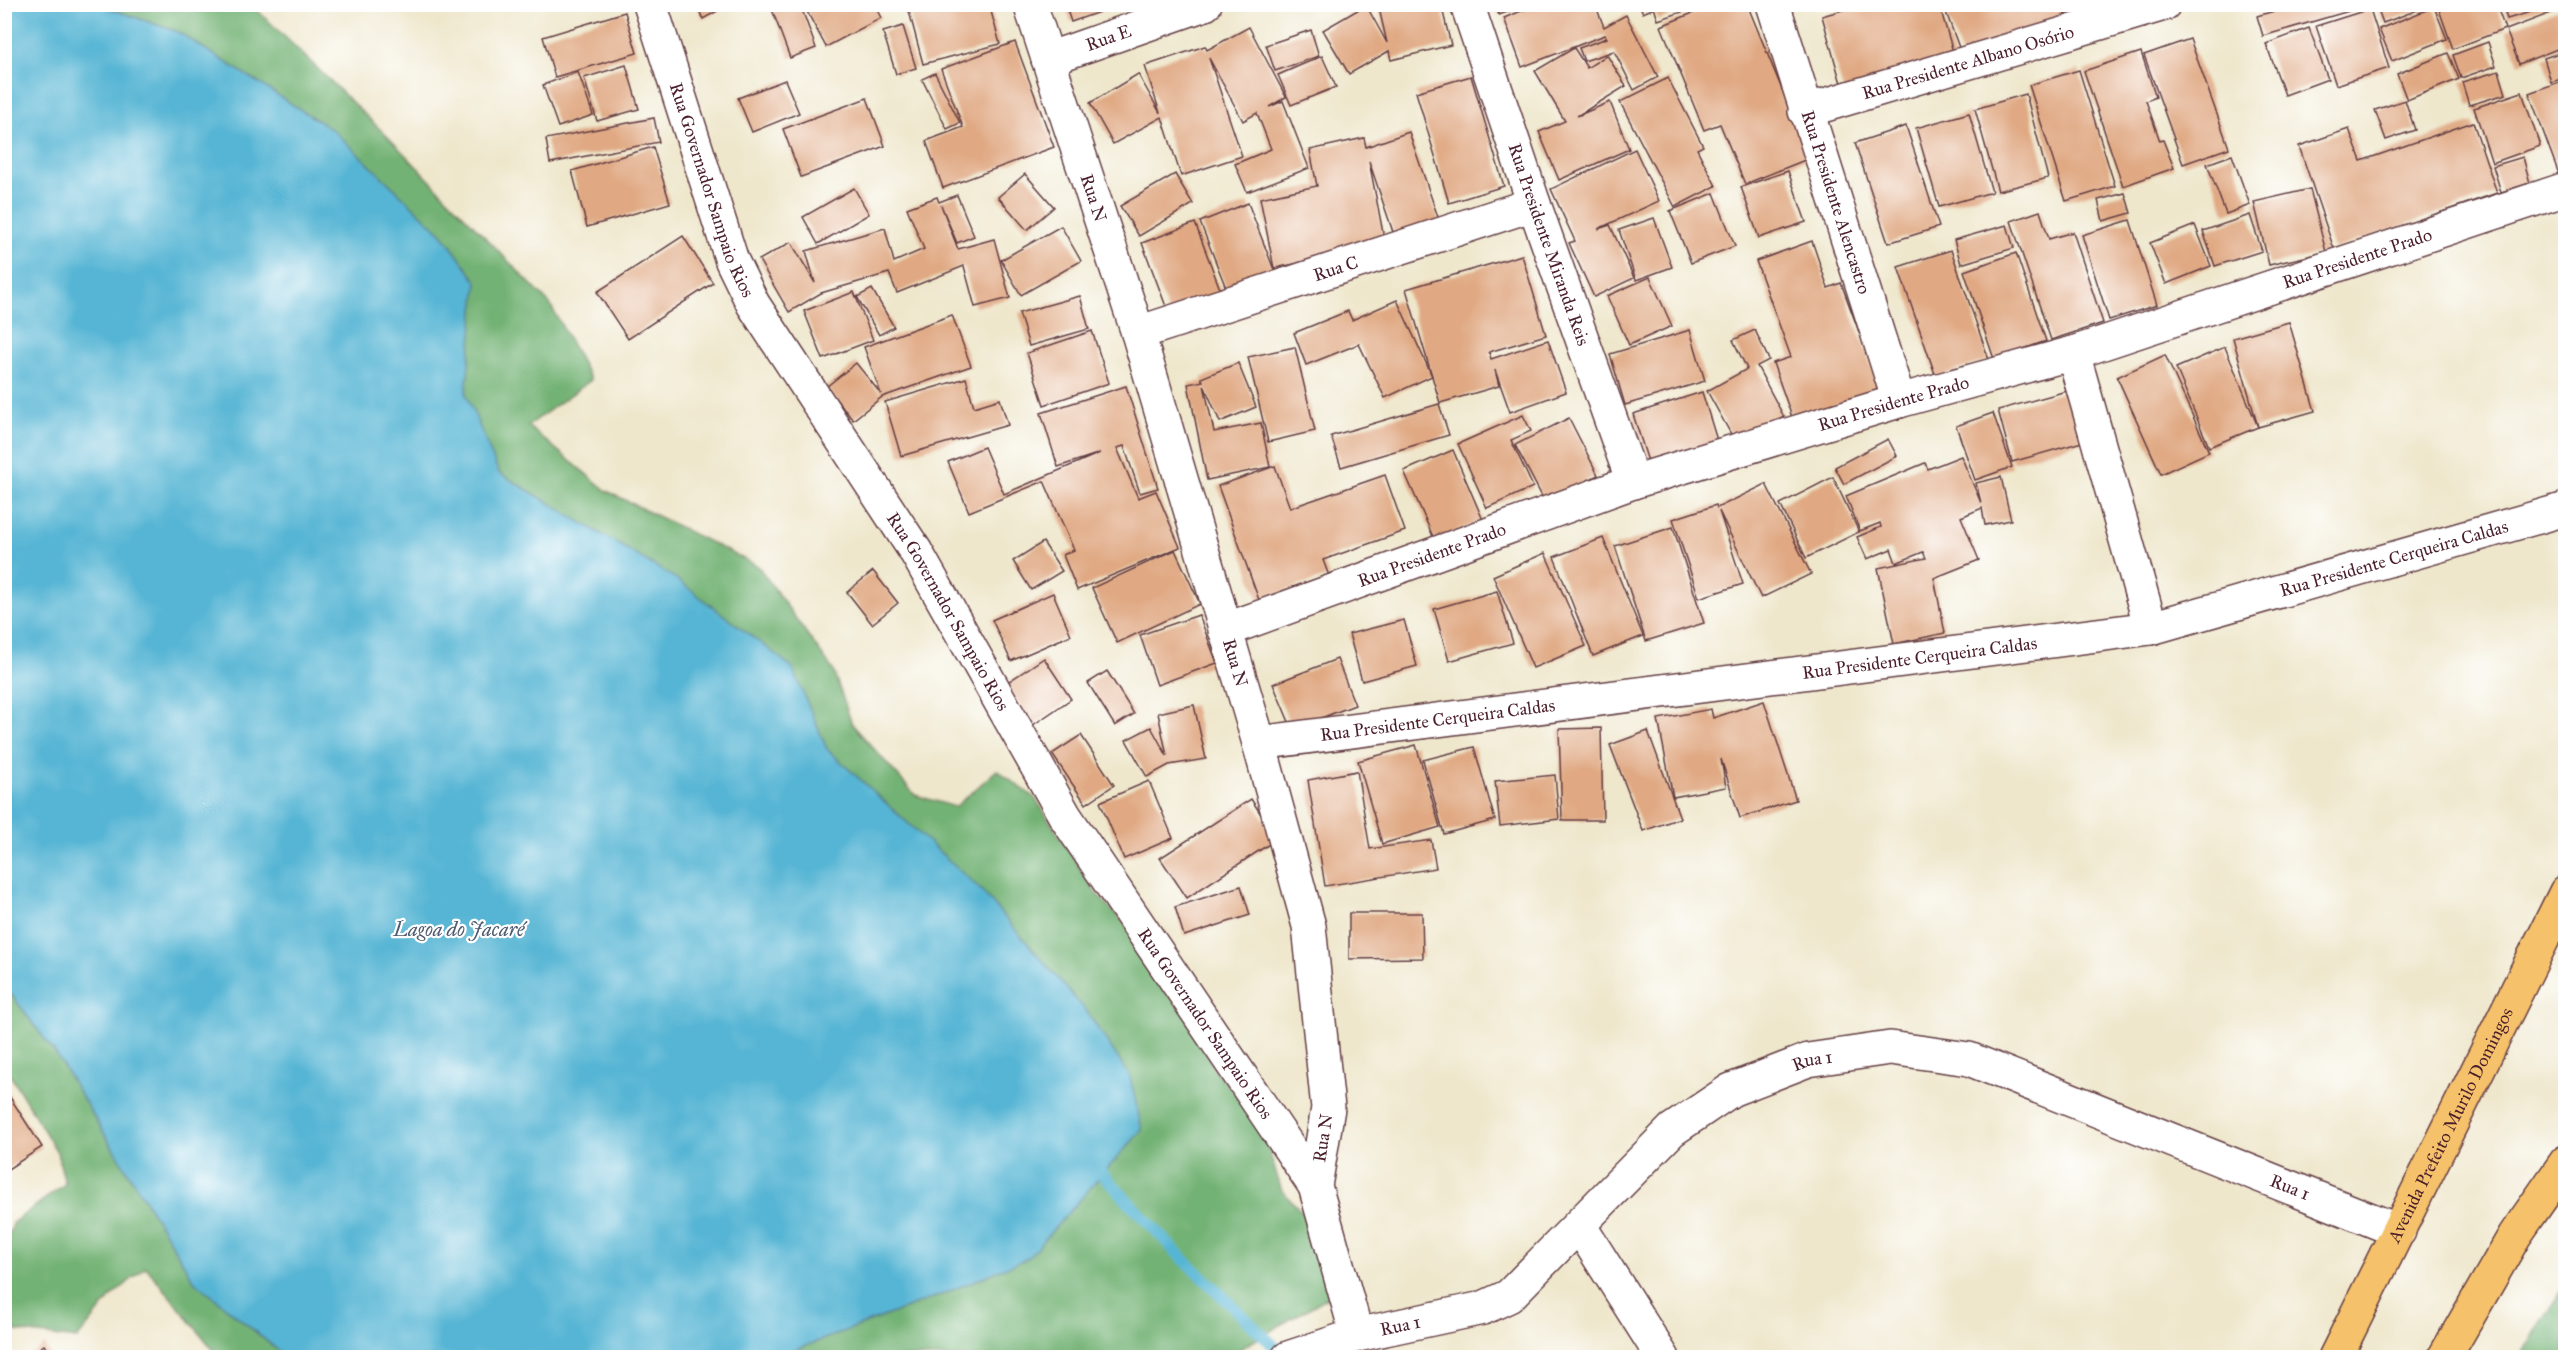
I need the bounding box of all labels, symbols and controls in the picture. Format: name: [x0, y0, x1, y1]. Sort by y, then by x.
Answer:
street label: Rua E: [1083, 20, 1134, 56]
street label: Rua Presidente Albano Osório: [1859, 20, 2076, 104]
street label: Rua Governador Sampaio Rios: [665, 80, 759, 301]
street label: Rua Presidente Alencastro: [1796, 108, 1875, 297]
street label: Rua Presidente Miranda Reis: [1503, 140, 1595, 349]
street label: Rua N: [1076, 171, 1112, 224]
street label: Rua Presidente Prado: [2280, 223, 2435, 294]
street label: Rua C: [1311, 251, 1361, 286]
street label: Rua Presidente Prado: [1815, 371, 1971, 436]
street label: Rua Governador Sampaio Rios: [882, 508, 1014, 715]
street label: Rua Presidente Cerqueira Caldas: [2277, 515, 2511, 602]
street label: Rua Presidente Prado: [1355, 518, 1509, 592]
street label: Rua Presidente Cerqueira Caldas: [1801, 632, 2038, 684]
street label: Rua N: [1218, 636, 1253, 689]
street label: Rua Presidente Cerqueira Caldas: [1319, 694, 1556, 746]
water label: Lagoa do Jacaré: [393, 917, 528, 941]
street label: Rua Governador Sampaio Rios: [1133, 924, 1278, 1123]
street label: Avenida Prefeito Murilo Domingos: [2383, 1004, 2518, 1247]
street label: Rua 1: [1789, 1046, 1834, 1076]
street label: Rua N: [1308, 1112, 1338, 1164]
street label: Rua 1: [2267, 1170, 2313, 1205]
street label: Rua 1: [1378, 1311, 1423, 1341]

